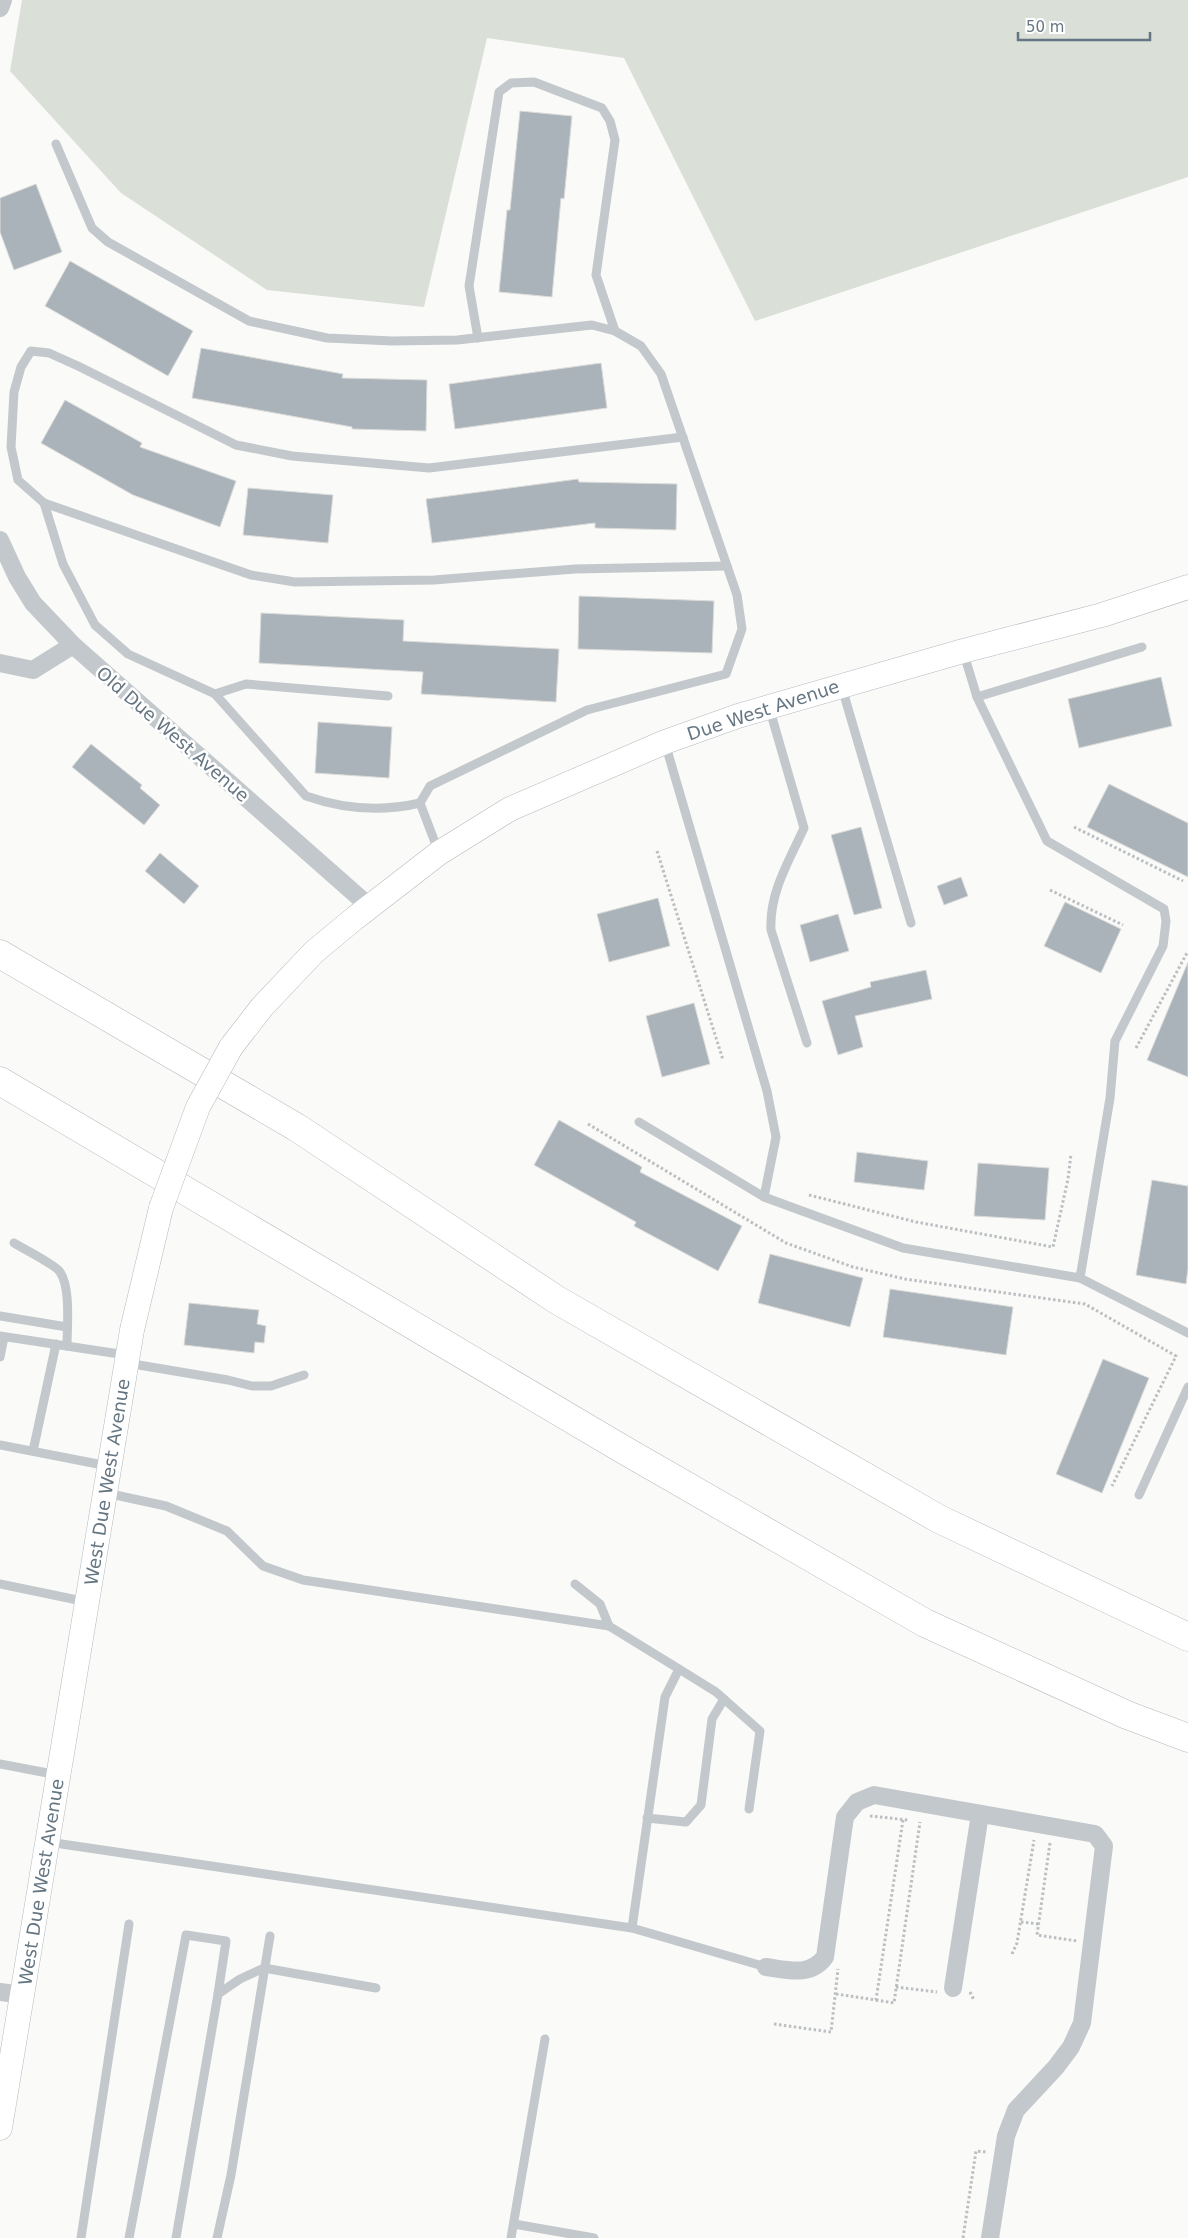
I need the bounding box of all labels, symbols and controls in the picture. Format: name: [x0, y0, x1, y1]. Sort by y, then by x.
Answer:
scale bar: [1018, 10, 1150, 42]
text: 50 m: [1026, 18, 1064, 36]
street label: Old Due West Avenue: [92, 662, 254, 806]
street label: Due West Avenue: [684, 675, 842, 745]
street label: West Due West Avenue: [80, 1377, 134, 1587]
street label: West Due West Avenue: [14, 1777, 68, 1987]

